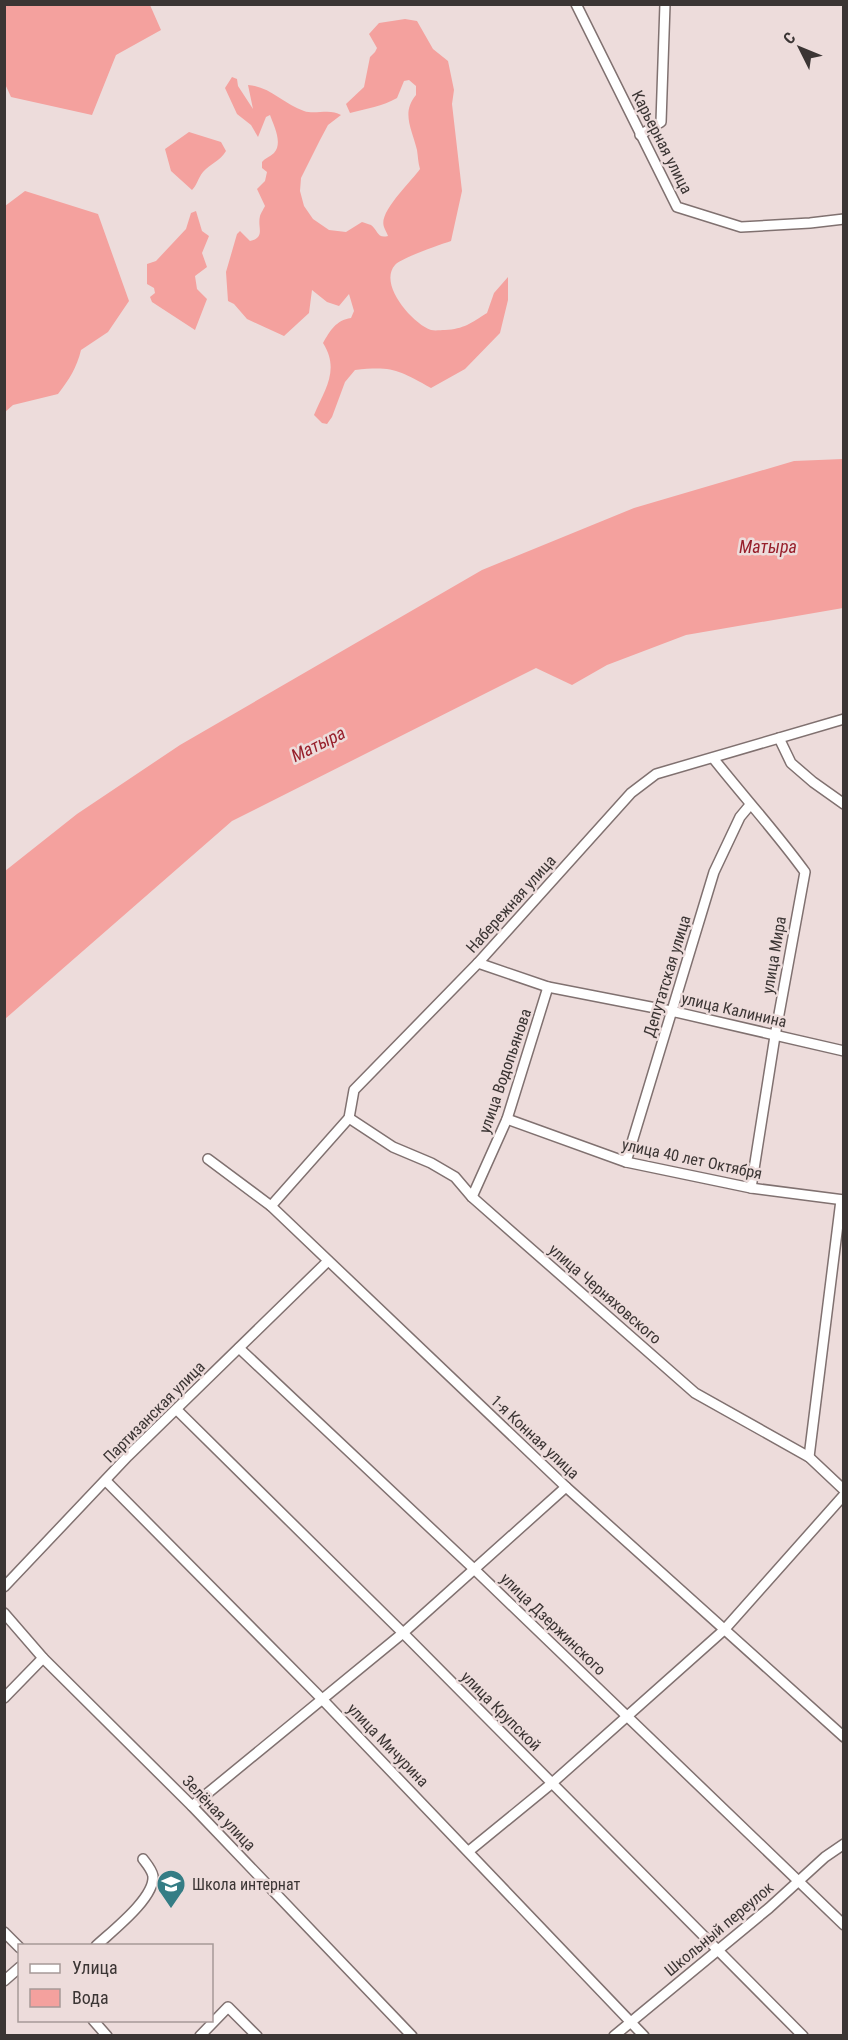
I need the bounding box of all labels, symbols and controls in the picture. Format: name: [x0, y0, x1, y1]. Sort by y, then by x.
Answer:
north arrow: [770, 18, 830, 78]
text: С: [779, 28, 799, 48]
street label: Карьерная улица: [628, 87, 696, 197]
water label: Матыра: [739, 536, 797, 557]
water label: Матыра: [287, 722, 349, 766]
street label: Набережная улица: [462, 851, 560, 957]
street label: Депутатская улица: [639, 913, 695, 1039]
street label: улица Мира: [758, 915, 790, 995]
street label: улица Калинина: [680, 989, 788, 1031]
street label: улица Водопьянова: [475, 1006, 535, 1136]
street label: улица 40 лет Октября: [620, 1135, 764, 1183]
street label: улица Черняховского: [545, 1240, 665, 1348]
street label: Партизанская улица: [99, 1357, 209, 1467]
street label: 1-я Конная улица: [487, 1391, 583, 1483]
street label: улица Дзержинского: [496, 1569, 610, 1679]
street label: улица Крупской: [457, 1667, 545, 1755]
street label: улица Мичурина: [343, 1699, 433, 1791]
street label: Зелёная улица: [178, 1771, 260, 1855]
school or university icon: Школа интернат: [155, 1868, 187, 1910]
place label: Школа интернат: [192, 1875, 301, 1894]
street label: Школьный переулок: [661, 1878, 778, 1980]
legend: [18, 1944, 213, 2022]
text: Улица: [72, 1957, 118, 1978]
text: Вода: [72, 1987, 109, 2008]

